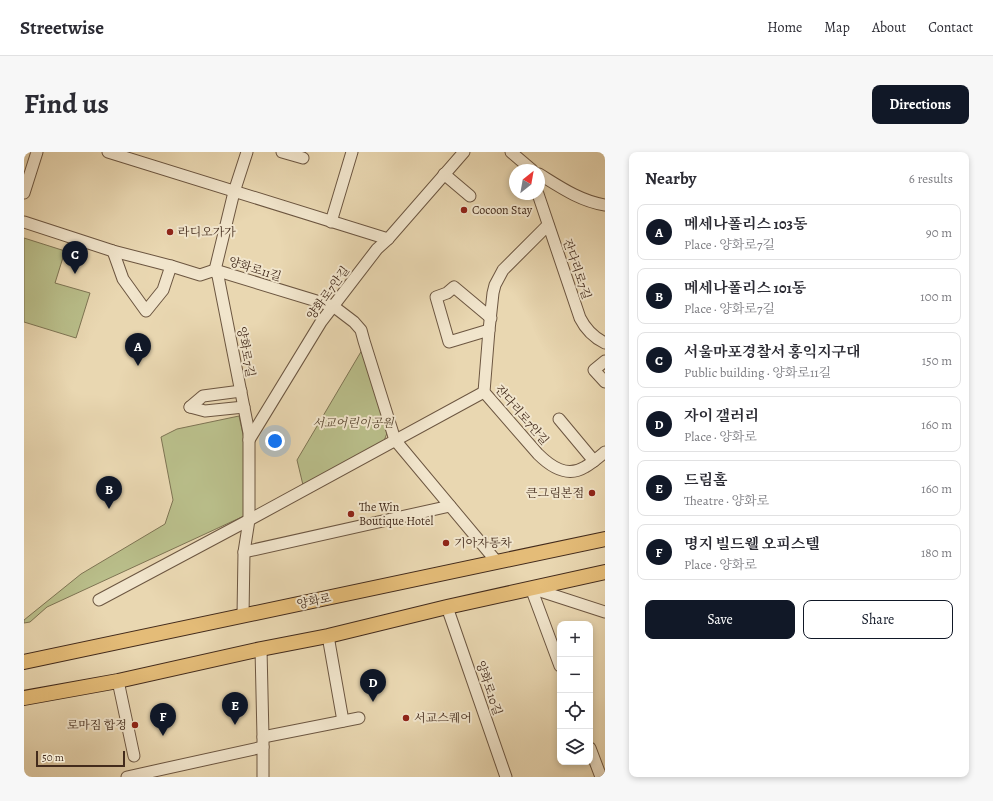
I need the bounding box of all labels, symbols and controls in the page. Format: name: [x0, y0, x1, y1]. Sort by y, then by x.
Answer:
text: Streetwise: [20, 15, 104, 41]
text: Home: [767, 18, 802, 37]
text: Map: [824, 18, 850, 37]
text: About: [872, 18, 906, 37]
text: Contact: [928, 18, 973, 37]
text: Find us: [24, 85, 109, 123]
button: Directions: [872, 85, 969, 124]
north arrow: [509, 164, 545, 200]
text: Nearby: [645, 167, 696, 190]
text: 6 results: [909, 170, 953, 187]
place label: Cocoon Stay: [472, 202, 533, 218]
marker: Cocoon Stay: [459, 205, 469, 215]
text: 메세나폴리스 103동: [684, 214, 807, 234]
place label: 라디오가가: [178, 224, 236, 240]
text: A: [655, 224, 663, 241]
text: 90 m: [926, 224, 952, 241]
marker: 라디오가가: [165, 227, 175, 237]
text: Place · 양화로7길: [684, 236, 775, 253]
street label: 잔다리로7길: [559, 237, 595, 301]
pin: C: [62, 241, 88, 274]
street label: 양화로11길: [227, 253, 283, 285]
street label: 양화로7안길: [303, 263, 353, 323]
text: 메세나폴리스 101동: [684, 278, 806, 298]
text: B: [655, 288, 663, 305]
text: 100 m: [920, 288, 952, 305]
text: Place · 양화로7길: [684, 300, 775, 317]
street label: 양화로7길: [233, 325, 259, 379]
pin: A: [125, 333, 151, 366]
text: 서울마포경찰서 홍익지구대: [684, 342, 861, 362]
text: C: [655, 352, 663, 369]
text: 150 m: [922, 352, 952, 369]
text: Public building · 양화로11길: [684, 364, 831, 381]
street label: 잔다리로7안길: [491, 382, 553, 448]
text: 자이 갤러리: [684, 406, 759, 426]
park label: 서교어린이공원: [312, 415, 395, 431]
text: D: [654, 416, 664, 433]
text: 160 m: [921, 416, 952, 433]
text: Place · 양화로: [684, 428, 757, 445]
your location: [265, 431, 285, 451]
text: 드림홀: [684, 470, 727, 490]
pin: B: [96, 476, 122, 509]
text: E: [655, 480, 663, 497]
text: 160 m: [921, 480, 952, 497]
place label: 큰그림본점: [526, 485, 584, 501]
marker: 큰그림본점: [587, 488, 597, 498]
text: Theatre · 양화로: [684, 492, 769, 509]
place label: The Win Boutique Hotel: [359, 499, 433, 529]
marker: The Win Boutique Hotel: [346, 509, 356, 519]
text: 명지 빌드웰 오피스텔: [684, 534, 820, 554]
place label: 기아자동차: [454, 535, 512, 551]
marker: 기아자동차: [441, 538, 451, 548]
text: F: [656, 544, 662, 561]
text: 180 m: [921, 544, 952, 561]
text: Place · 양화로: [684, 556, 757, 573]
street label: 양화로: [295, 589, 333, 612]
button: Save: [645, 600, 795, 639]
button: Share: [803, 600, 953, 639]
map controls: [557, 621, 593, 765]
button: +: [557, 621, 593, 657]
button: −: [557, 657, 593, 693]
street label: 양화로10길: [472, 659, 506, 717]
pin: D: [360, 669, 386, 702]
pin: E: [222, 692, 248, 725]
button: locate: [557, 693, 593, 729]
pin: F: [150, 703, 176, 736]
place label: 서교스퀘어: [414, 710, 472, 726]
marker: 서교스퀘어: [401, 713, 411, 723]
place label: 로마짐 합정: [67, 717, 127, 733]
marker: 로마짐 합정: [130, 720, 140, 730]
button: layers: [557, 729, 593, 765]
scale bar: [36, 749, 125, 768]
text: 50 m: [42, 750, 64, 765]

